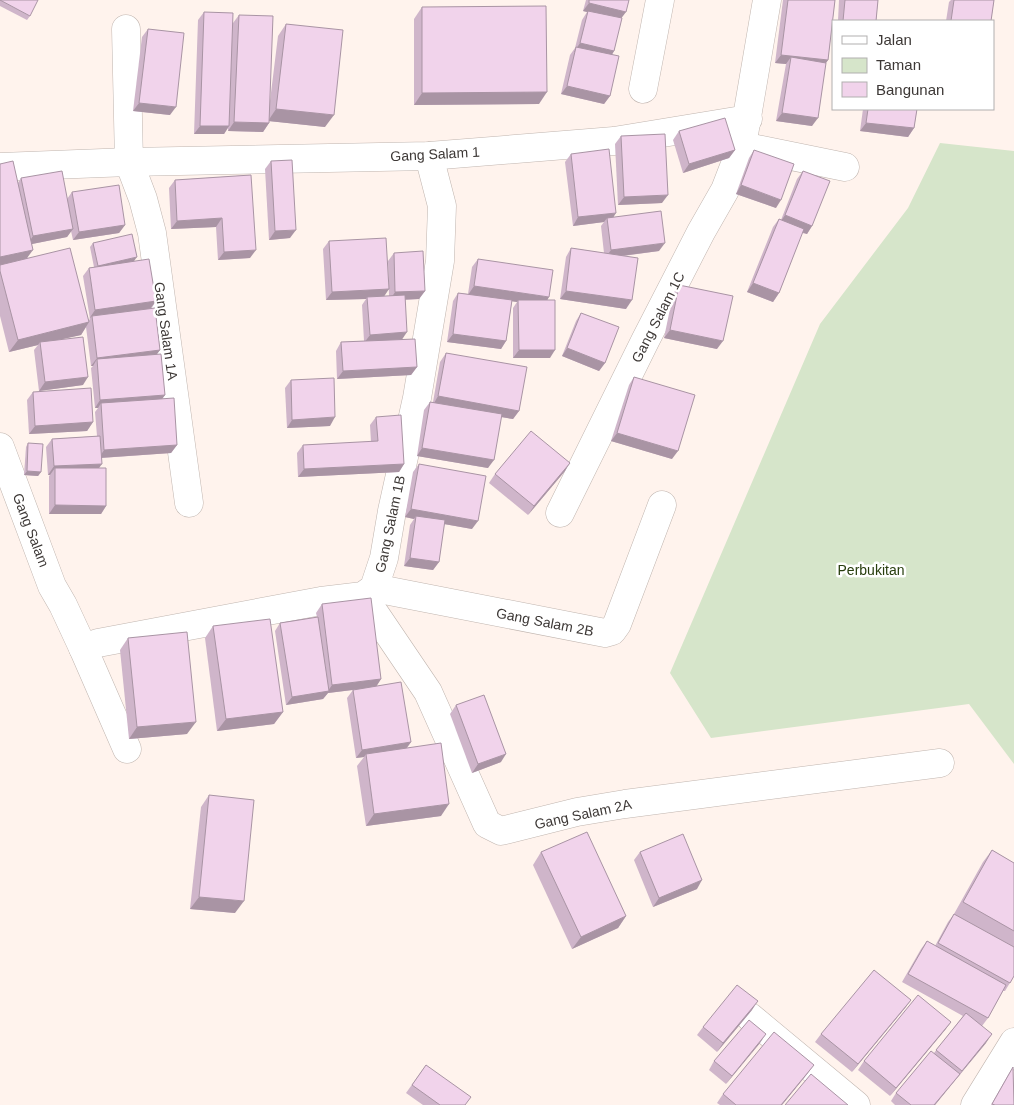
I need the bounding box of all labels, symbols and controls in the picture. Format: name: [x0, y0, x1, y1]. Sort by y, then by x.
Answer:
legend: [832, 20, 994, 110]
text: Jalan: [876, 31, 912, 48]
text: Taman: [876, 56, 921, 73]
text: Bangunan: [876, 81, 944, 98]
street label: Gang Salam 1: [390, 144, 480, 164]
street label: Gang Salam 1C: [628, 269, 688, 365]
street label: Gang Salam 1A: [151, 281, 181, 382]
street label: Gang Salam 1B: [372, 474, 408, 574]
street label: Gang Salam: [10, 491, 52, 569]
park label: Perbukitan: [838, 562, 904, 578]
street label: Gang Salam 2B: [495, 605, 595, 639]
street label: Gang Salam 2A: [533, 796, 634, 832]

